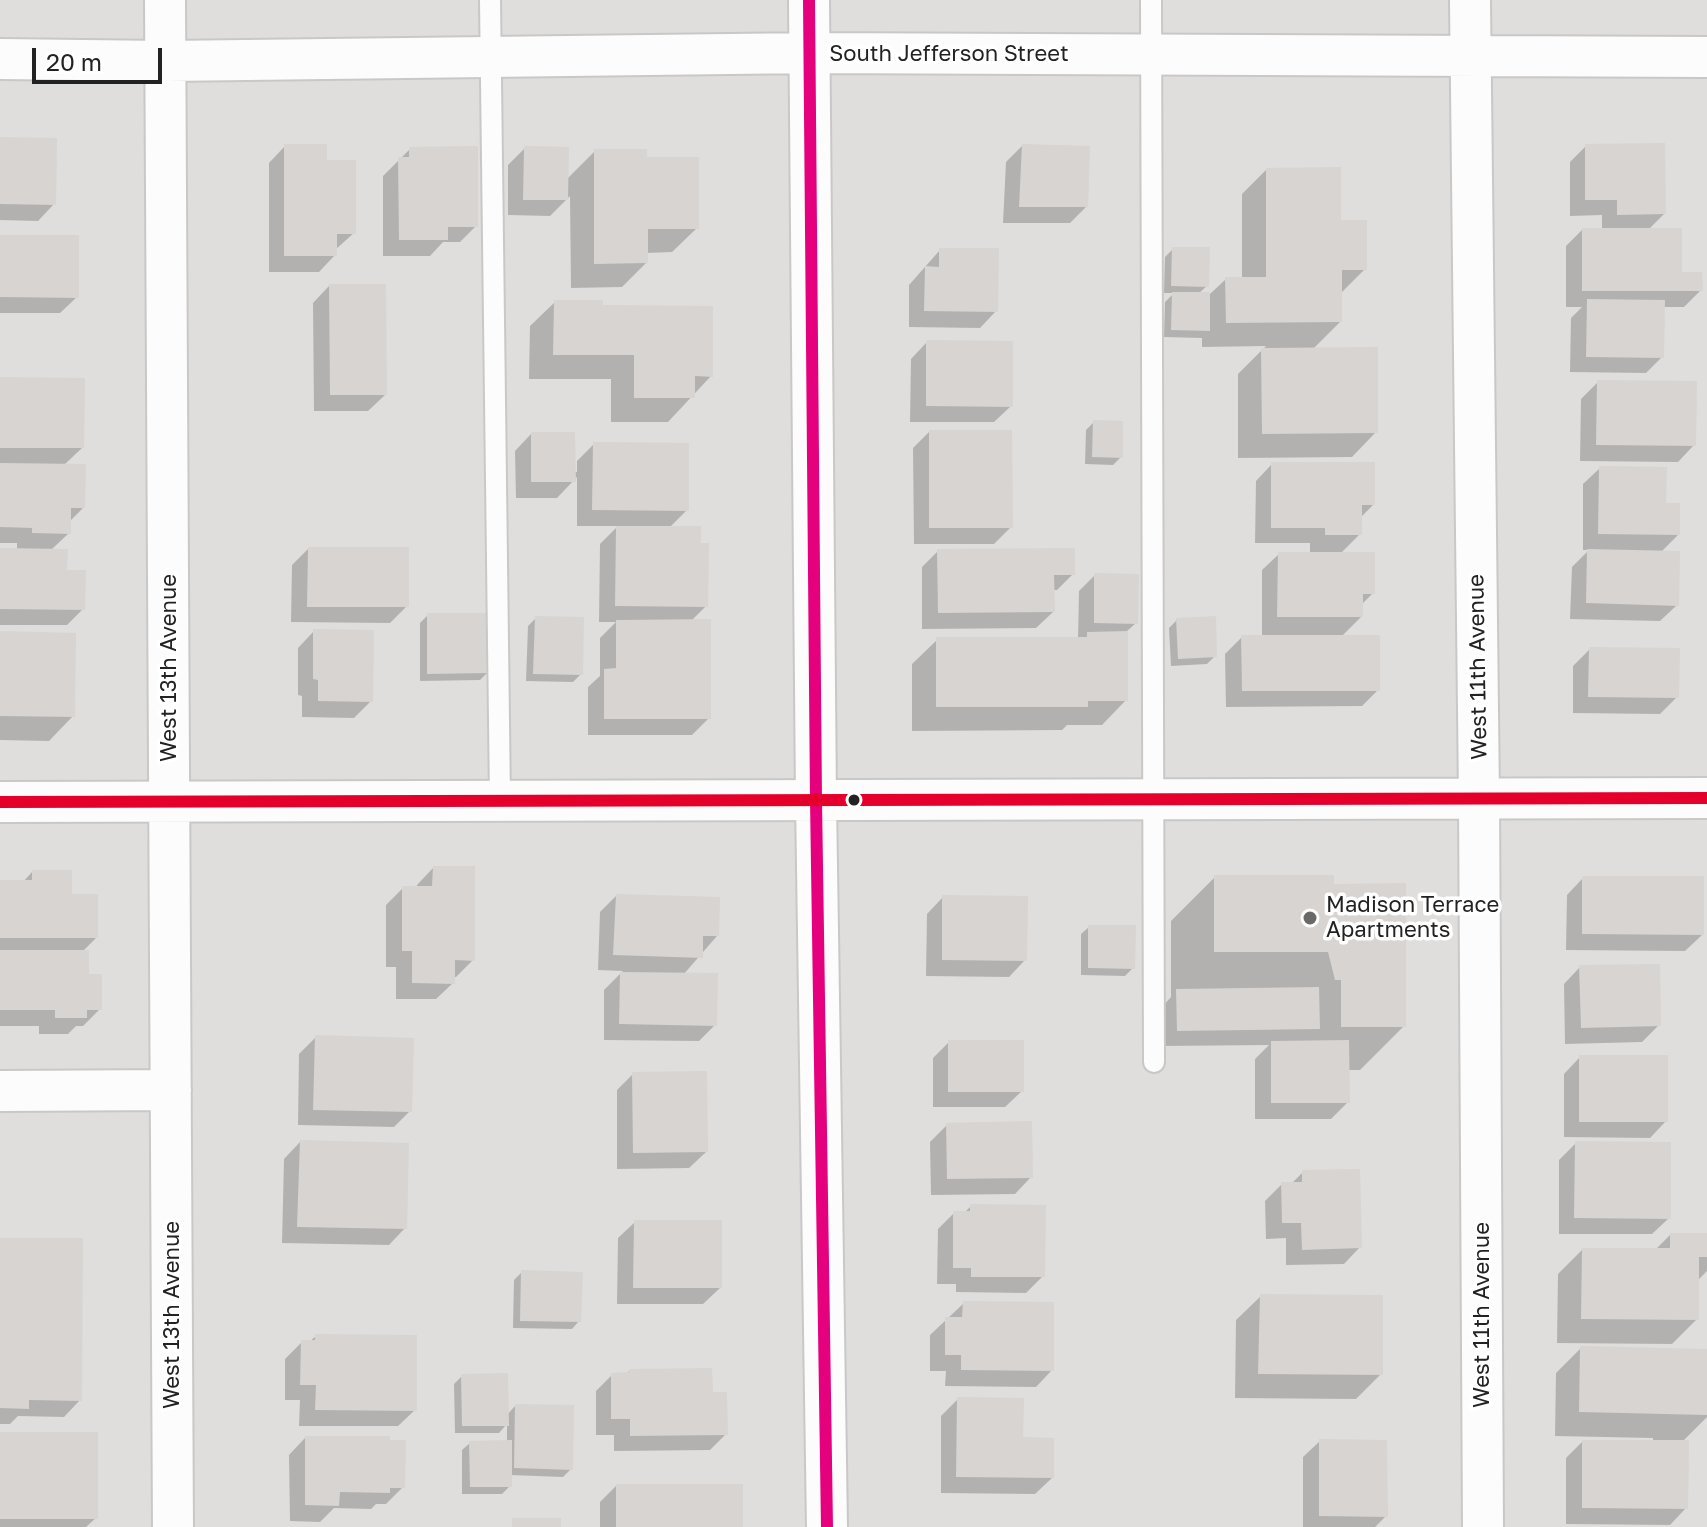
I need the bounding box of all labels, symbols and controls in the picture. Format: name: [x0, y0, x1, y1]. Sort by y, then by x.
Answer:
scale bar: [36, 32, 166, 82]
street label: South Jefferson Street: [829, 41, 1069, 67]
text: 20 m: [46, 47, 102, 76]
street label: West 13th Avenue: [156, 574, 182, 762]
street label: West 11th Avenue: [1463, 574, 1493, 760]
unlabelled marker: [846, 792, 862, 808]
place label: Madison Terrace Apartments: [1326, 892, 1499, 944]
marker: Madison Terrace Apartments: [1301, 909, 1319, 927]
street label: West 13th Avenue: [159, 1221, 185, 1409]
street label: West 11th Avenue: [1469, 1222, 1495, 1408]

